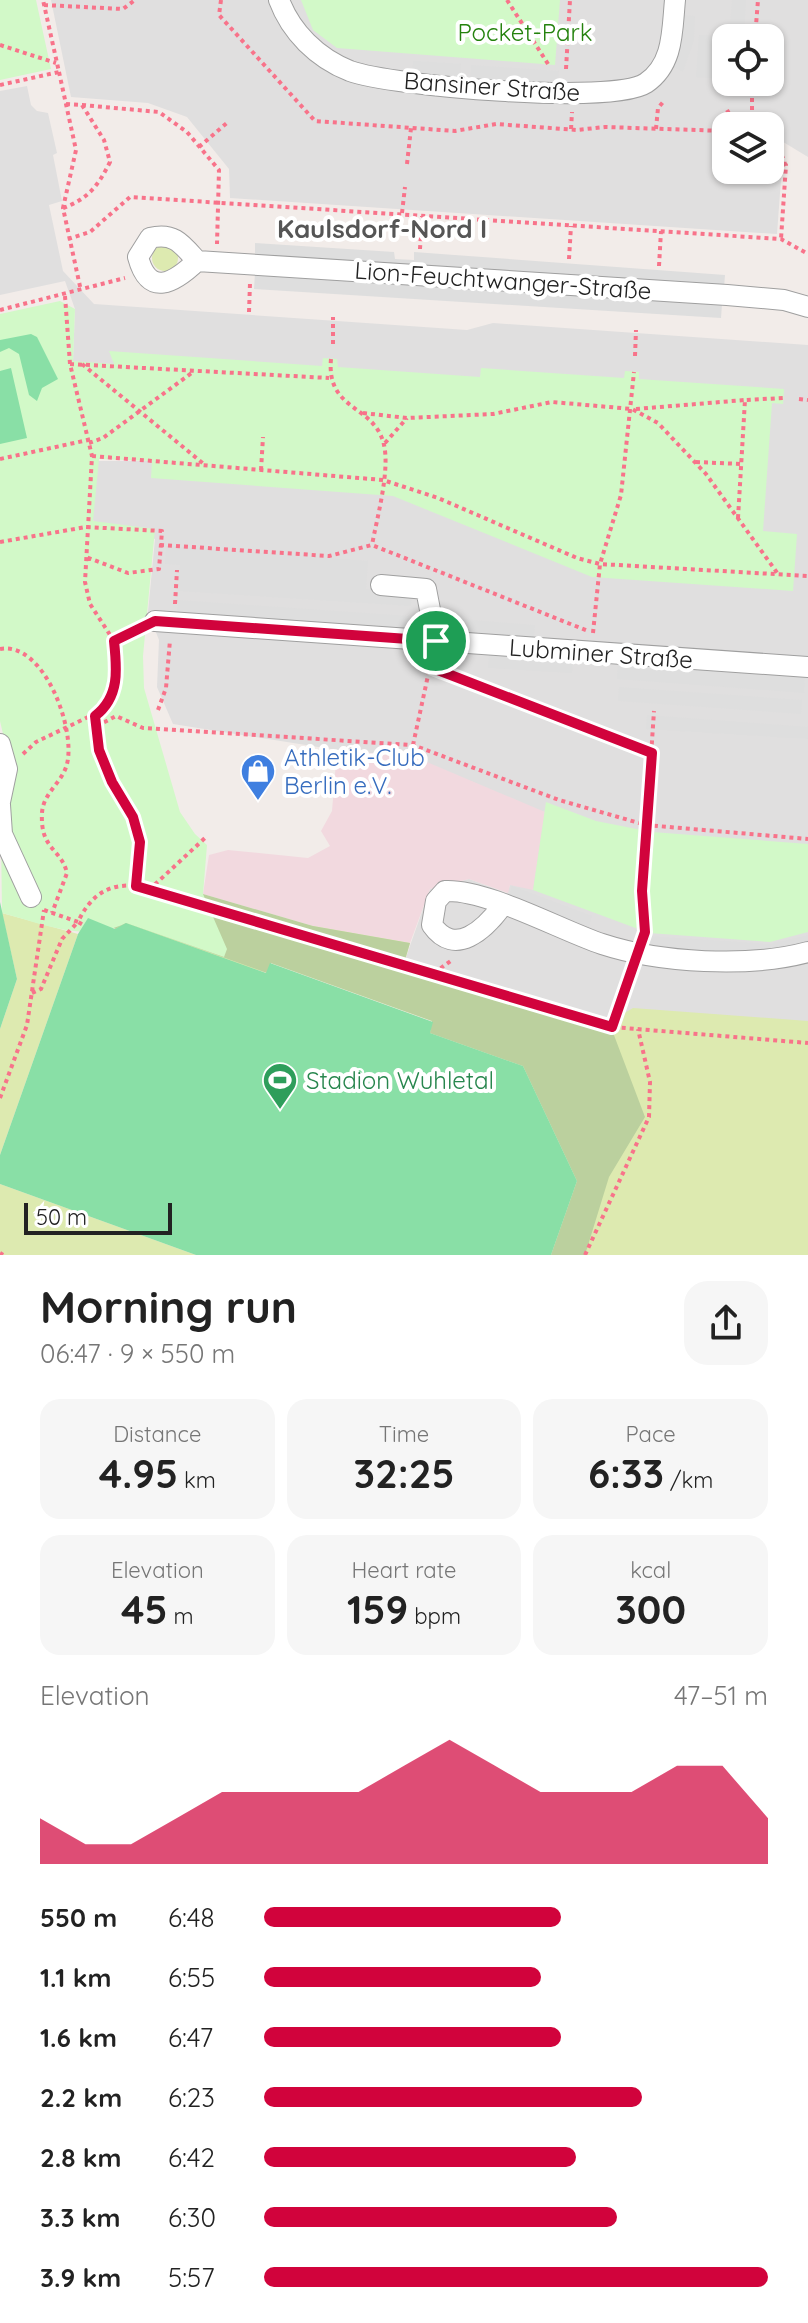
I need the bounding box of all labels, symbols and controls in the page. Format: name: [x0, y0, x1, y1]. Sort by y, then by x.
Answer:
park label: Pocket-Park: [457, 17, 593, 47]
map controls: [712, 24, 784, 184]
button: locate: [712, 24, 784, 96]
street label: Bansiner Straße: [403, 65, 581, 107]
button: layers: [712, 112, 784, 184]
district label: Kaulsdorf-Nord I: [277, 212, 487, 245]
street label: Lion-Feuchtwanger-Straße: [353, 255, 653, 305]
pin: [402, 607, 470, 675]
icon: arrive: [414, 619, 458, 663]
street label: Lubminer Straße: [508, 632, 694, 674]
place label: Athletik-Club Berlin e.V.: [284, 742, 425, 800]
shop icon: Athletik-Club Berlin e.V.: [239, 752, 277, 802]
sports icon: Stadion Wuhletal: [261, 1061, 299, 1111]
place label: Stadion Wuhletal: [306, 1065, 494, 1095]
scale bar: [24, 1199, 172, 1235]
text: 50 m: [36, 1203, 87, 1231]
text: Morning run: [40, 1279, 297, 1334]
button: share: [684, 1281, 768, 1365]
text: 06:47 · 9 × 550 m: [40, 1337, 235, 1370]
text: Distance: [113, 1420, 201, 1448]
text: Time: [379, 1420, 429, 1448]
text: Pace: [626, 1420, 676, 1448]
text: 4.95: [99, 1448, 178, 1498]
text: 32:25: [354, 1448, 454, 1498]
text: 6:33: [588, 1448, 664, 1498]
text: km: [178, 1466, 216, 1494]
text: /km: [664, 1466, 713, 1494]
text: Elevation: [111, 1556, 204, 1584]
text: Heart rate: [352, 1556, 456, 1584]
text: kcal: [630, 1556, 671, 1584]
text: 45: [121, 1584, 168, 1634]
text: 159: [347, 1584, 408, 1634]
text: 300: [615, 1584, 686, 1634]
text: m: [168, 1602, 194, 1630]
text: bpm: [408, 1602, 461, 1630]
text: Elevation: [40, 1679, 150, 1712]
text: 47–51 m: [674, 1679, 768, 1712]
text: 550 m: [40, 1901, 117, 1934]
text: 6:48: [168, 1901, 215, 1934]
text: 1.1 km: [40, 1961, 111, 1994]
text: 6:55: [168, 1961, 215, 1994]
text: 1.6 km: [40, 2021, 117, 2054]
text: 6:47: [168, 2021, 213, 2054]
text: 2.2 km: [40, 2081, 122, 2114]
text: 6:23: [168, 2081, 215, 2114]
text: 2.8 km: [40, 2141, 122, 2174]
text: 6:42: [168, 2141, 215, 2174]
text: 3.3 km: [40, 2201, 120, 2234]
text: 6:30: [168, 2201, 216, 2234]
text: 3.9 km: [40, 2261, 121, 2294]
text: 5:57: [168, 2261, 215, 2294]

